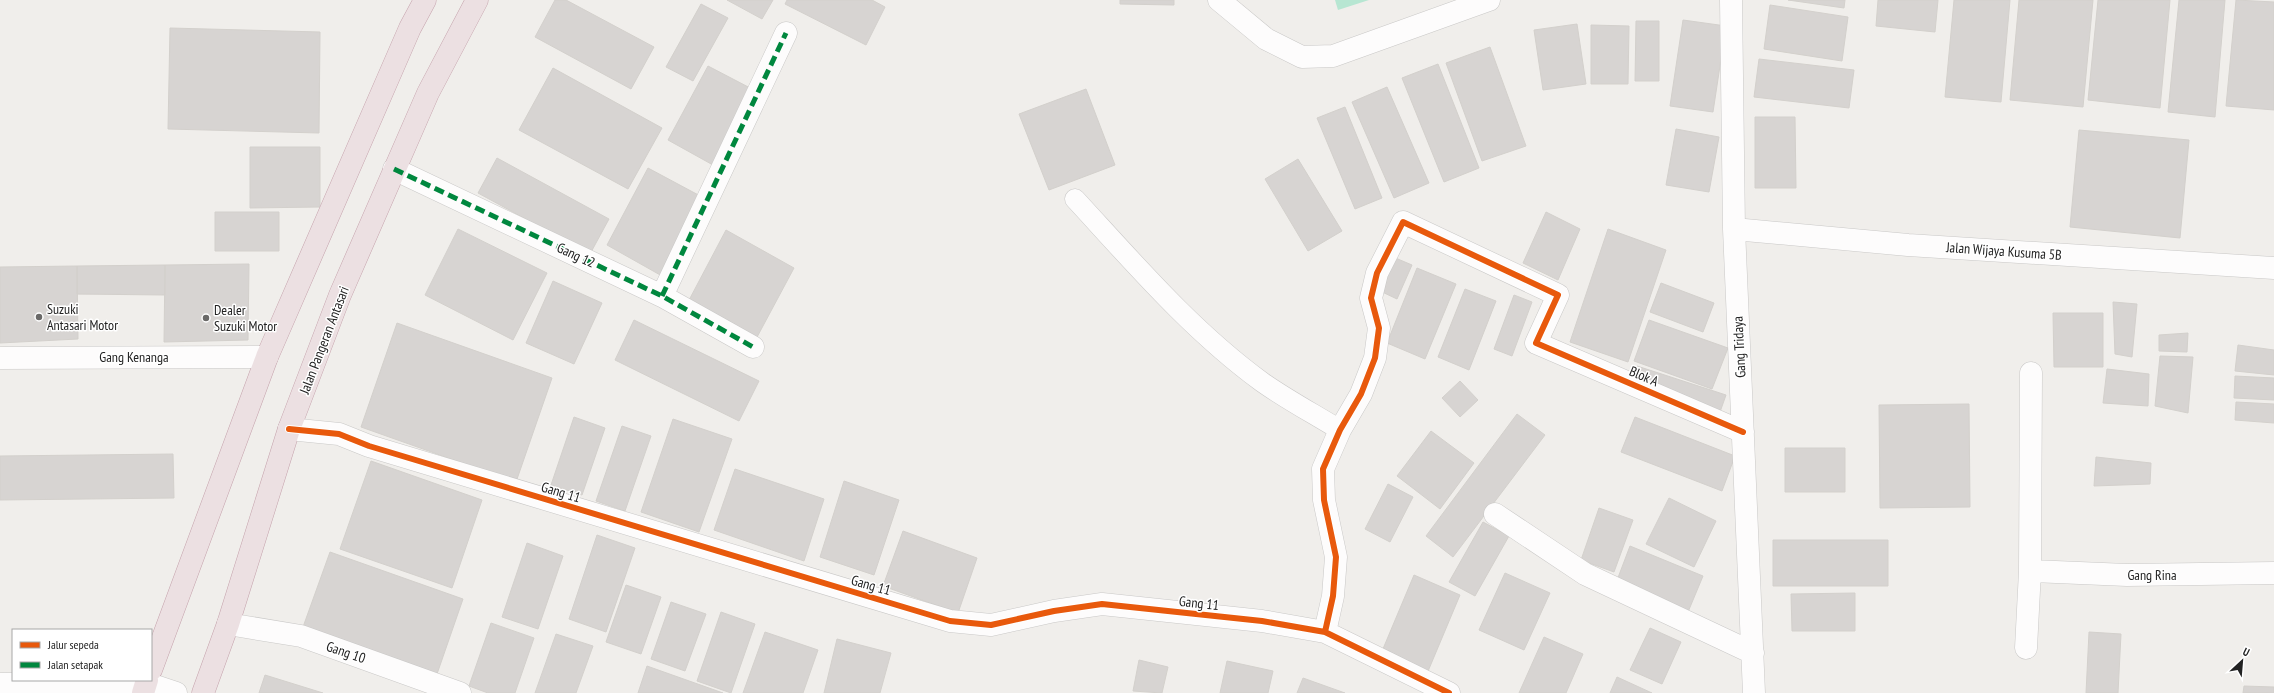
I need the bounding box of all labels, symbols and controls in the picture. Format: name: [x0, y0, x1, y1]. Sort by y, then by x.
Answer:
street label: Gang 12: [554, 238, 598, 272]
street label: Jalan Wijaya Kusuma 5B: [1945, 238, 2062, 264]
street label: Jalan Pangeran Antasari: [295, 284, 353, 397]
place label: Suzuki Antasari Motor: [47, 300, 118, 334]
place label: Dealer Suzuki Motor: [214, 301, 277, 335]
marker: Suzuki Antasari Motor: [34, 312, 44, 322]
marker: Dealer Suzuki Motor: [201, 313, 211, 323]
street label: Gang Tridaya: [1728, 316, 1750, 378]
street label: Gang Kenanga: [99, 348, 169, 366]
street label: Blok A: [1627, 362, 1662, 390]
street label: Gang 11: [539, 478, 583, 506]
street label: Gang Rina: [2127, 566, 2177, 584]
street label: Gang 11: [849, 571, 893, 599]
street label: Gang 11: [1178, 592, 1220, 614]
legend: [12, 629, 152, 681]
text: Jalur sepeda: [47, 637, 99, 652]
street label: Gang 10: [324, 637, 368, 667]
north arrow: [2222, 641, 2262, 681]
text: U: [2241, 644, 2252, 660]
text: Jalan setapak: [47, 657, 103, 672]

